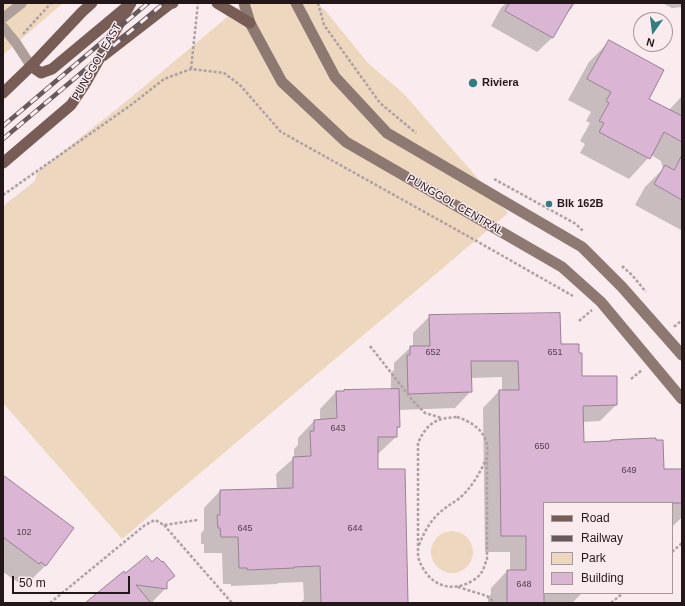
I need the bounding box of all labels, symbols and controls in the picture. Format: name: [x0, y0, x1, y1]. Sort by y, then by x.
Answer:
north arrow: [633, 12, 673, 52]
street label: PUNGGOL EAST: [70, 21, 124, 103]
text: N: [645, 36, 656, 49]
place label: Riviera: [482, 76, 519, 90]
marker: Riviera: [467, 77, 479, 89]
street label: PUNGGOL CENTRAL: [404, 172, 506, 238]
place label: Blk 162B: [557, 197, 603, 211]
marker: Blk 162B: [544, 199, 554, 209]
house number: 652: [425, 348, 441, 358]
house number: 651: [547, 348, 563, 358]
house number: 643: [330, 424, 346, 434]
house number: 650: [534, 442, 550, 452]
house number: 649: [621, 466, 637, 476]
legend: [543, 502, 673, 594]
text: Road: [581, 511, 610, 525]
house number: 645: [237, 524, 253, 534]
house number: 644: [347, 524, 363, 534]
house number: 102: [16, 528, 32, 538]
text: Railway: [581, 531, 623, 545]
text: Park: [581, 551, 606, 565]
scale bar: [14, 568, 132, 594]
text: Building: [581, 571, 624, 585]
text: 50 m: [19, 576, 46, 590]
house number: 648: [516, 580, 532, 590]

